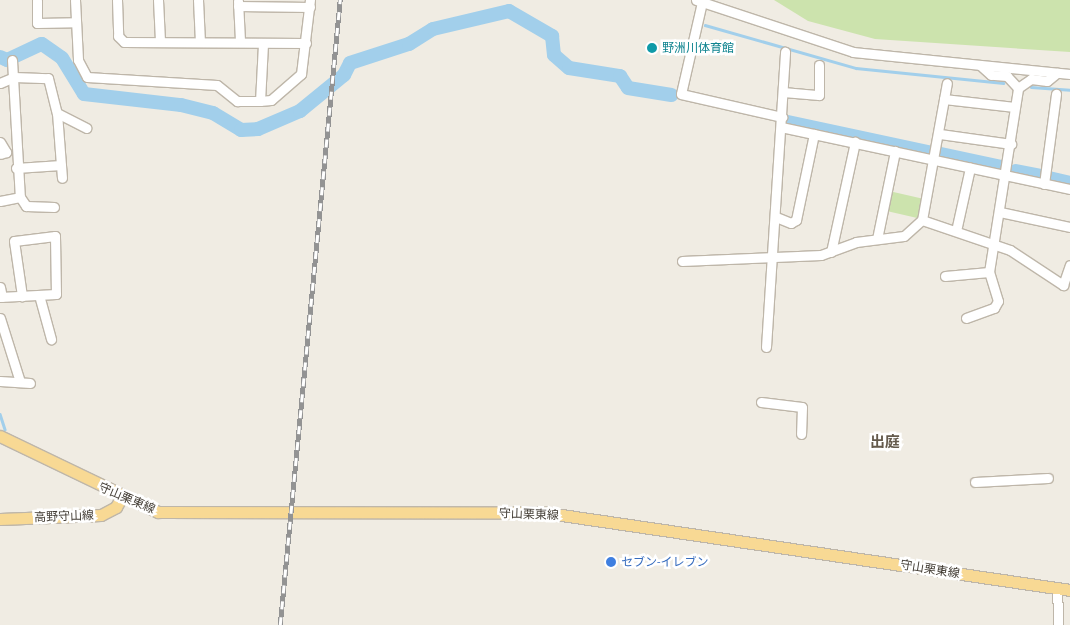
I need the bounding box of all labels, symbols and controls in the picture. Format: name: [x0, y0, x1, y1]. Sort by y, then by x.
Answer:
place label: 野洲川体育館: [662, 41, 734, 55]
marker: 野洲川体育館: [646, 42, 658, 54]
district label: 出庭: [870, 433, 900, 451]
street label: 守山栗東線: [97, 480, 157, 516]
street label: 守山栗東線: [499, 506, 559, 522]
street label: 高野守山線: [34, 508, 94, 524]
place label: セブン-イレブン: [621, 555, 708, 569]
marker: セブン-イレブン: [605, 556, 617, 568]
street label: 守山栗東線: [899, 557, 961, 581]

